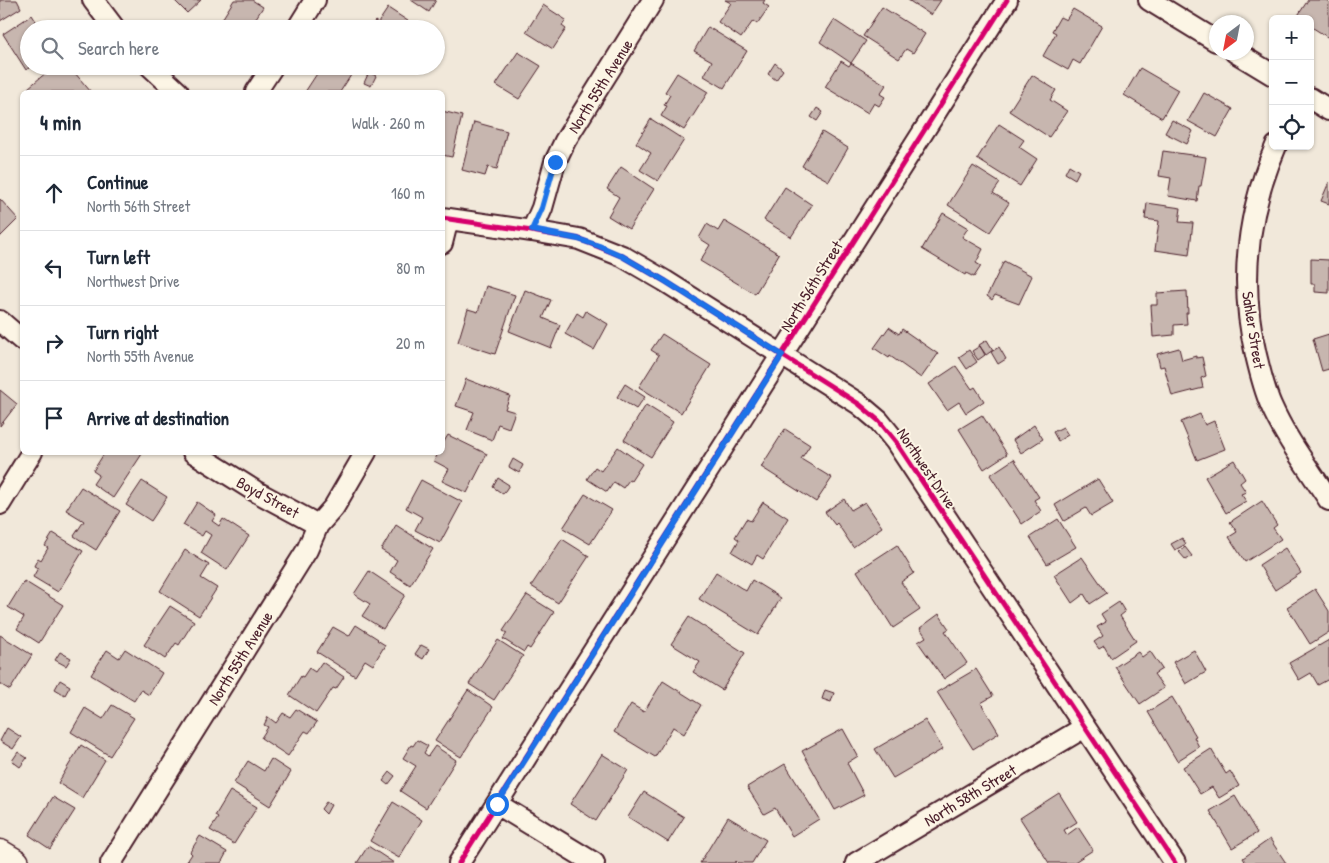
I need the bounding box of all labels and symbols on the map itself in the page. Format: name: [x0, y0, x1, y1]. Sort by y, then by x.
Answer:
north arrow: [1209, 15, 1254, 60]
street label: North 55th Avenue: [562, 34, 638, 137]
route end: [544, 151, 567, 174]
street label: North 56th Street: [774, 236, 848, 336]
street label: Sahler Street: [1237, 290, 1271, 371]
street label: Northwest Drive: [892, 423, 962, 513]
street label: Boyd Street: [233, 471, 304, 523]
street label: North 55th Avenue: [202, 606, 278, 709]
street label: North 58th Street: [920, 759, 1021, 831]
route start: [486, 793, 509, 816]

